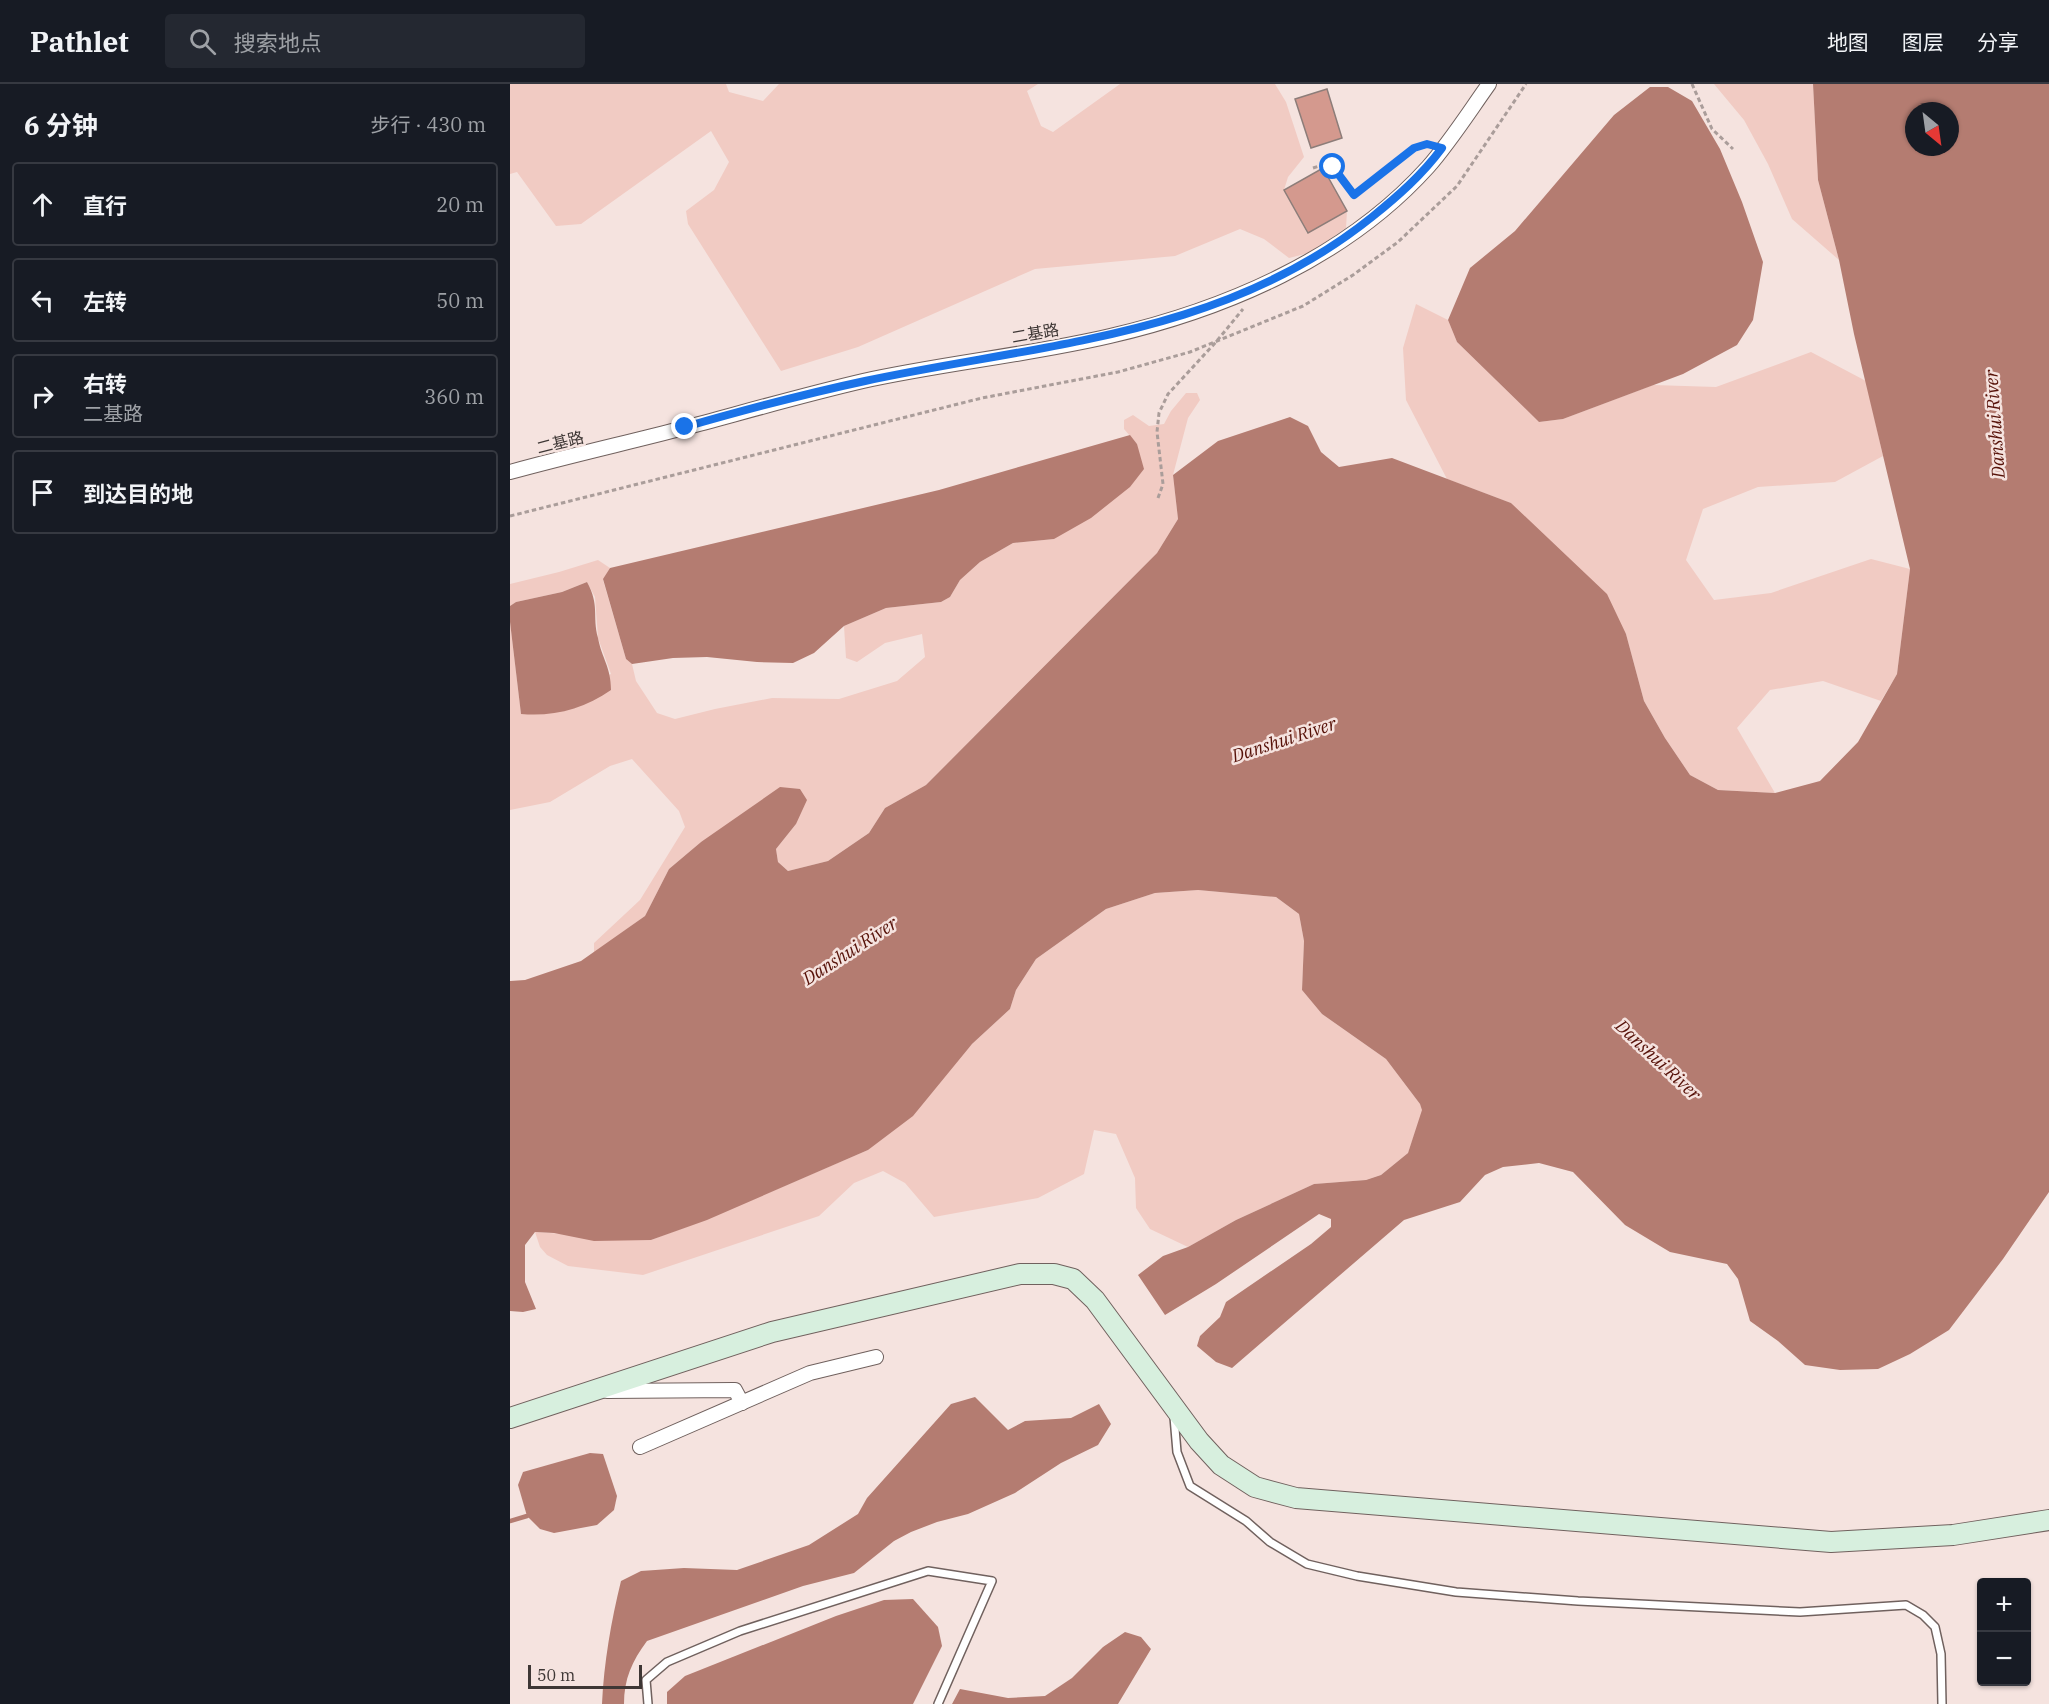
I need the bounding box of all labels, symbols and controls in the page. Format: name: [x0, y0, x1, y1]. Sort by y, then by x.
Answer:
search box: [165, 14, 585, 68]
text: Pathlet: [30, 23, 129, 60]
icon: search: [186, 25, 219, 58]
text: 搜索地点: [234, 28, 322, 57]
text: 地图: [1827, 28, 1869, 56]
text: 图层: [1902, 28, 1944, 56]
text: 分享: [1977, 28, 2019, 56]
north arrow: [1905, 102, 1959, 156]
text: 6 分钟: [24, 108, 98, 142]
text: 步行 · 430 m: [371, 111, 486, 138]
route start: [1319, 153, 1345, 179]
icon: ahead: [26, 188, 59, 221]
text: 直行: [83, 191, 127, 220]
text: 20 m: [436, 191, 484, 218]
icon: left: [26, 284, 59, 317]
text: 左转: [83, 287, 127, 316]
text: 50 m: [436, 287, 484, 314]
street label: 二基路: [1010, 319, 1060, 347]
water label: Danshui River: [1979, 368, 2010, 480]
text: 右转: [83, 369, 127, 398]
icon: right: [26, 380, 59, 413]
text: 360 m: [424, 383, 484, 410]
text: 二基路: [83, 400, 143, 427]
route end: [671, 413, 697, 439]
street label: 二基路: [534, 426, 586, 458]
icon: arrive: [26, 476, 59, 509]
text: 到达目的地: [83, 479, 193, 508]
water label: Danshui River: [1228, 711, 1340, 768]
water label: Danshui River: [797, 911, 902, 990]
water label: Danshui River: [1610, 1014, 1707, 1106]
map controls: [1977, 1578, 2031, 1686]
button: +: [1977, 1578, 2031, 1632]
button: −: [1977, 1632, 2031, 1686]
scale bar: [528, 1662, 642, 1690]
text: 50 m: [537, 1665, 575, 1685]

